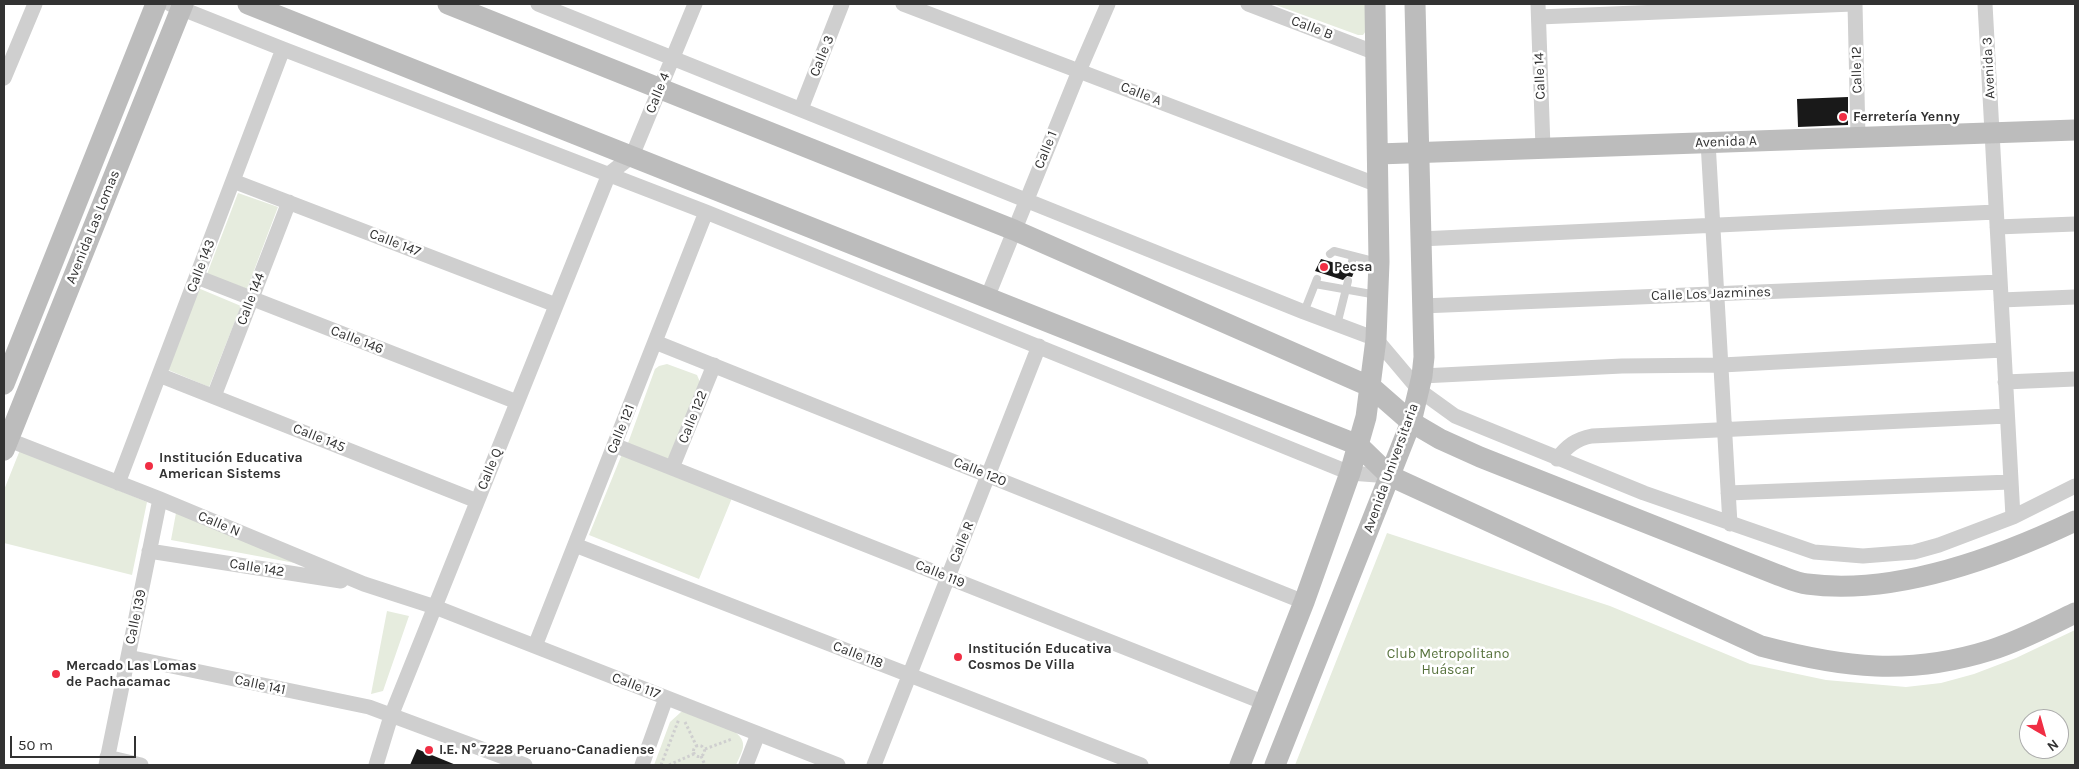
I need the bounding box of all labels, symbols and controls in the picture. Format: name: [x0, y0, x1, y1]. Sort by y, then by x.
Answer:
street label: Calle B: [1289, 12, 1335, 44]
street label: Calle 3: [806, 33, 838, 79]
street label: Avenida 3: [1979, 37, 1999, 99]
street label: Calle 12: [1848, 46, 1866, 94]
street label: Calle 14: [1531, 52, 1549, 100]
street label: Calle 4: [642, 70, 674, 116]
street label: Calle A: [1118, 79, 1164, 109]
place label: Ferretería Yenny: [1853, 109, 1960, 125]
marker: Ferretería Yenny: [1837, 111, 1849, 123]
street label: Calle 1: [1031, 129, 1061, 171]
street label: Avenida A: [1695, 133, 1757, 151]
street label: Avenida Las Lomas: [63, 168, 123, 286]
street label: Calle 147: [367, 226, 423, 260]
street label: Calle 143: [183, 237, 219, 295]
place label: Pecsa: [1334, 259, 1373, 275]
marker: Pecsa: [1318, 261, 1330, 273]
street label: Calle 144: [233, 270, 269, 328]
street label: Calle Los Jazmines: [1651, 284, 1771, 304]
street label: Calle 146: [328, 322, 386, 358]
street label: Calle 122: [675, 388, 711, 446]
street label: Avenida Universitaria: [1360, 401, 1422, 535]
street label: Calle 121: [603, 402, 639, 456]
street label: Calle 145: [290, 420, 348, 456]
street label: Calle Q: [474, 446, 506, 492]
place label: Institución Educativa American Sistems: [159, 450, 303, 482]
street label: Calle 120: [951, 454, 1009, 490]
marker: Institución Educativa American Sistems: [143, 460, 155, 472]
street label: Calle N: [195, 508, 243, 540]
street label: Calle R: [946, 519, 978, 565]
street label: Calle 142: [228, 555, 286, 581]
street label: Calle 119: [913, 556, 967, 592]
street label: Calle 139: [122, 588, 150, 646]
street label: Calle 118: [830, 638, 886, 672]
place label: Institución Educativa Cosmos De Villa: [968, 641, 1112, 674]
park label: Club Metropolitano Huáscar: [1387, 646, 1509, 679]
marker: Institución Educativa Cosmos De Villa: [952, 651, 964, 663]
place label: Mercado Las Lomas de Pachacamac: [66, 658, 197, 690]
marker: Mercado Las Lomas de Pachacamac: [50, 668, 62, 680]
street label: Calle 117: [609, 669, 663, 703]
street label: Calle 141: [233, 671, 287, 699]
north arrow: [2019, 709, 2069, 759]
scale bar: [12, 726, 139, 758]
text: 50 m: [18, 736, 53, 754]
text: N: [2044, 736, 2062, 755]
place label: I.E. N° 7228 Peruano-Canadiense: [439, 742, 655, 758]
marker: I.E. N° 7228 Peruano-Canadiense: [423, 744, 435, 756]

